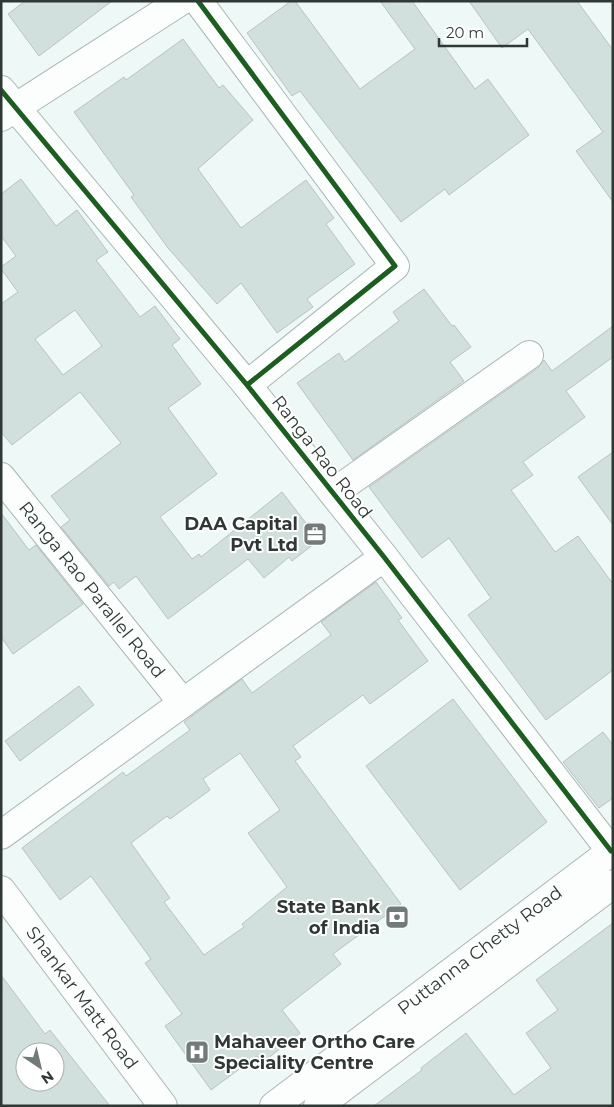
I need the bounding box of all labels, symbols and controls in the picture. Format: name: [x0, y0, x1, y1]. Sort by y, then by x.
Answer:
scale bar: [439, 15, 526, 47]
text: 20 m: [446, 23, 484, 42]
street label: Ranga Rao Road: [267, 391, 377, 523]
street label: Ranga Rao Parallel Road: [14, 497, 170, 683]
place label: DAA Capital Pvt Ltd: [184, 513, 298, 556]
office icon: DAA Capital Pvt Ltd: [302, 521, 328, 547]
street label: Puttanna Chetty Road: [393, 881, 567, 1020]
place label: State Bank of India: [277, 896, 380, 939]
bank icon: State Bank of India: [384, 904, 410, 930]
street label: Shankar Matt Road: [21, 922, 143, 1074]
place label: Mahaveer Ortho Care Speciality Centre: [214, 1031, 415, 1074]
hospital icon: Mahaveer Ortho Care Speciality Centre: [184, 1039, 210, 1065]
north arrow: [15, 1042, 65, 1092]
text: N: [38, 1067, 57, 1088]

